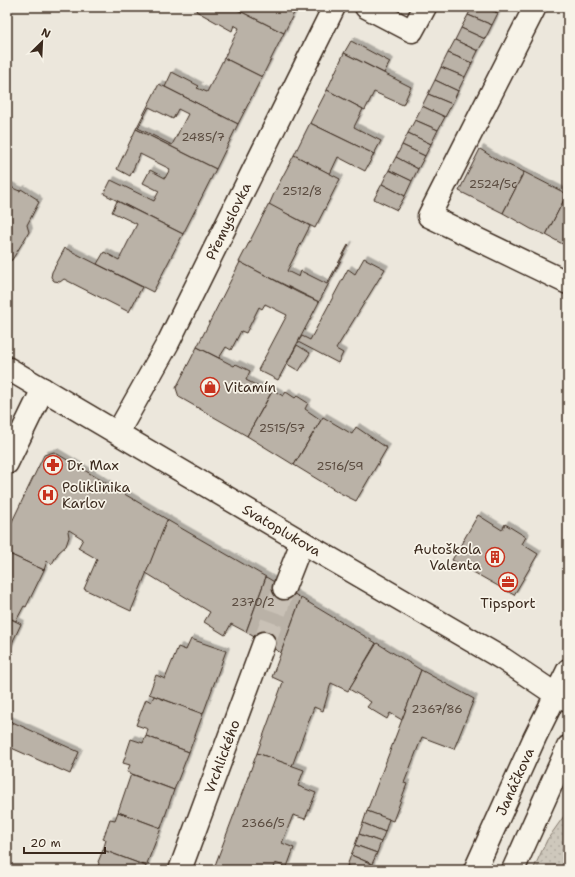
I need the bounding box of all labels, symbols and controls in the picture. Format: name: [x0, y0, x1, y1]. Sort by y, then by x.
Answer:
north arrow: [22, 22, 62, 62]
text: N: [39, 25, 53, 42]
house number: 2485/7: [181, 129, 225, 145]
house number: 2524/5c: [469, 176, 517, 192]
street label: Přemyslovka: [201, 179, 255, 263]
house number: 2512/8: [282, 183, 322, 199]
shop icon: Vitamín: [199, 376, 221, 398]
place label: Vitamín: [224, 378, 276, 396]
house number: 2515/57: [259, 420, 305, 436]
pharmacy icon: Dr. Max: [42, 454, 64, 476]
place label: Dr. Max: [67, 456, 119, 474]
house number: 2516/59: [316, 458, 364, 474]
place label: Poliklinika Karlov: [62, 478, 130, 512]
hospital icon: Poliklinika Karlov: [37, 484, 59, 506]
street label: Svatoplukova: [239, 500, 325, 560]
place label: Autoškola Valenta: [414, 540, 481, 574]
building icon: Autoškola Valenta: [484, 546, 506, 568]
office icon: Tipsport: [497, 571, 519, 593]
house number: 2370/2: [231, 594, 275, 610]
place label: Tipsport: [480, 594, 536, 612]
house number: 2367/86: [411, 701, 463, 717]
street label: Vrchlického: [200, 717, 244, 796]
street label: Janáčkova: [492, 745, 538, 818]
house number: 2366/5: [241, 815, 285, 831]
scale bar: [24, 829, 105, 855]
text: 20 m: [30, 835, 61, 851]

